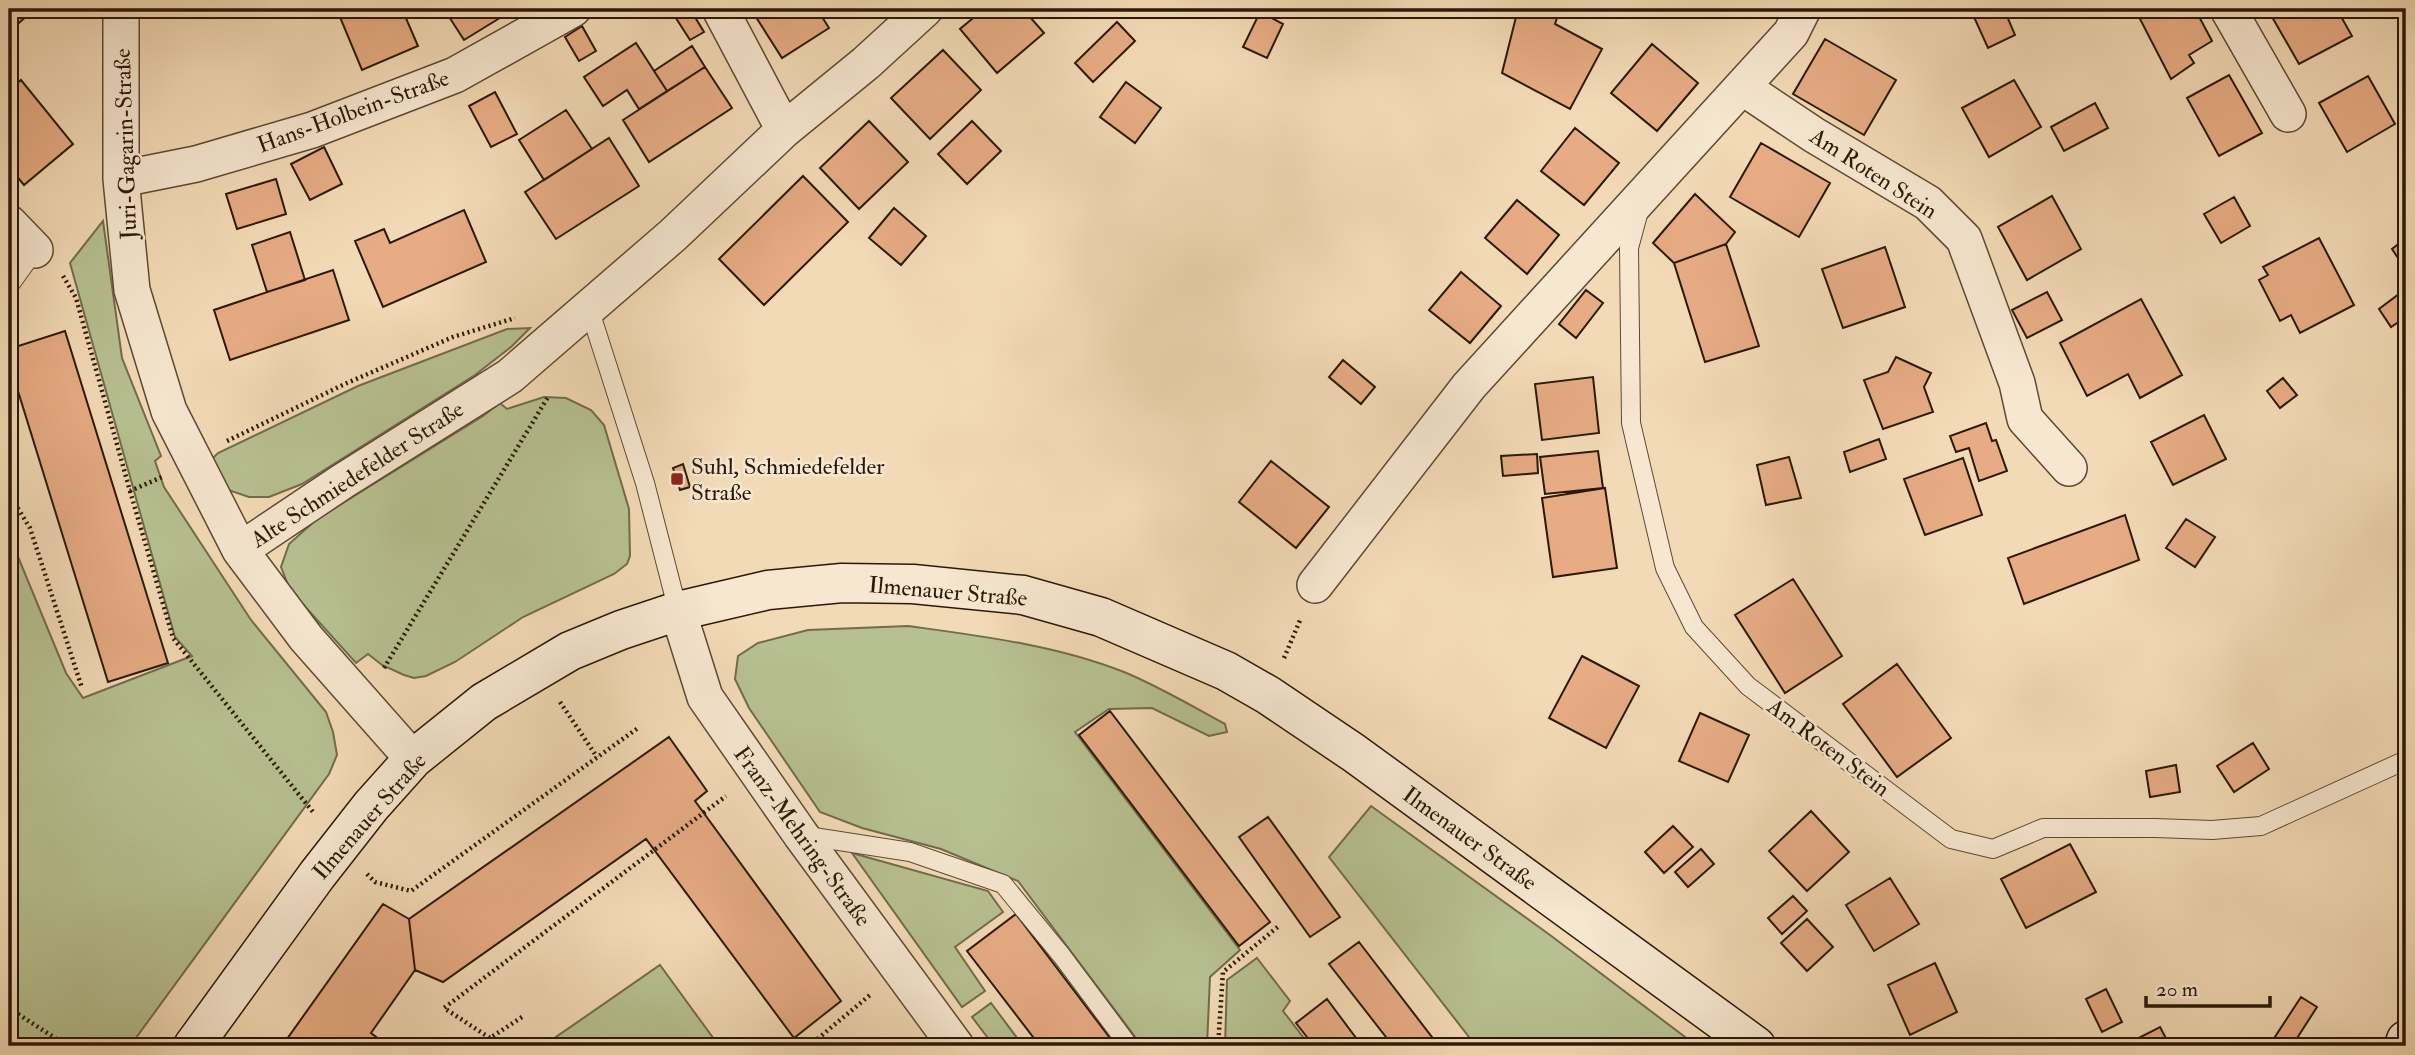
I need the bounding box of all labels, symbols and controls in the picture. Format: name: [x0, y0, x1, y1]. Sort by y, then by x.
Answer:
street label: Juri-Gagarin-Straße: [108, 48, 143, 241]
street label: Hans-Holbein-Straße: [253, 63, 453, 160]
street label: Am Roten Stein: [1804, 121, 1943, 225]
street label: Alte Schmiedefelder Straße: [244, 394, 470, 555]
place label: Suhl, Schmiedefelder Straße: [691, 452, 885, 507]
marker: Suhl, Schmiedefelder Straße: [669, 471, 685, 487]
street label: Ilmenauer Straße: [867, 570, 1029, 613]
street label: Am Roten Stein: [1761, 691, 1896, 803]
street label: Franz-Mehring-Straße: [727, 740, 878, 933]
street label: Ilmenauer Straße: [306, 746, 433, 886]
street label: Ilmenauer Straße: [1397, 780, 1543, 897]
scale bar: [2146, 964, 2270, 1008]
text: 20 m: [2156, 976, 2198, 1003]

